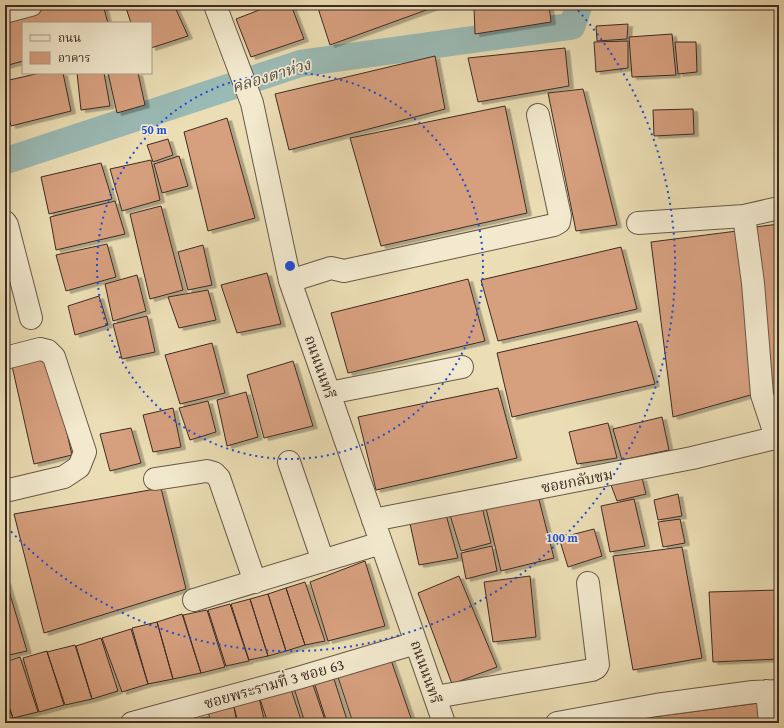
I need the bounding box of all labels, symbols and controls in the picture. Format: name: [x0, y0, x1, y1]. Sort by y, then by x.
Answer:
legend: [22, 22, 152, 74]
text: ถนน: [58, 29, 81, 46]
text: อาคาร: [58, 49, 90, 66]
water label: คลองตาห่วง: [229, 51, 314, 98]
text: 50 m: [141, 121, 167, 138]
centre of rings: [283, 259, 297, 273]
street label: ถนนนนทรี: [300, 332, 341, 401]
street label: ซอยกลับชม: [539, 463, 615, 498]
text: 100 m: [546, 529, 579, 546]
street label: ถนนนนทรี: [406, 637, 447, 706]
street label: ซอยพระรามที่ 3 ซอย 63: [201, 653, 346, 714]

